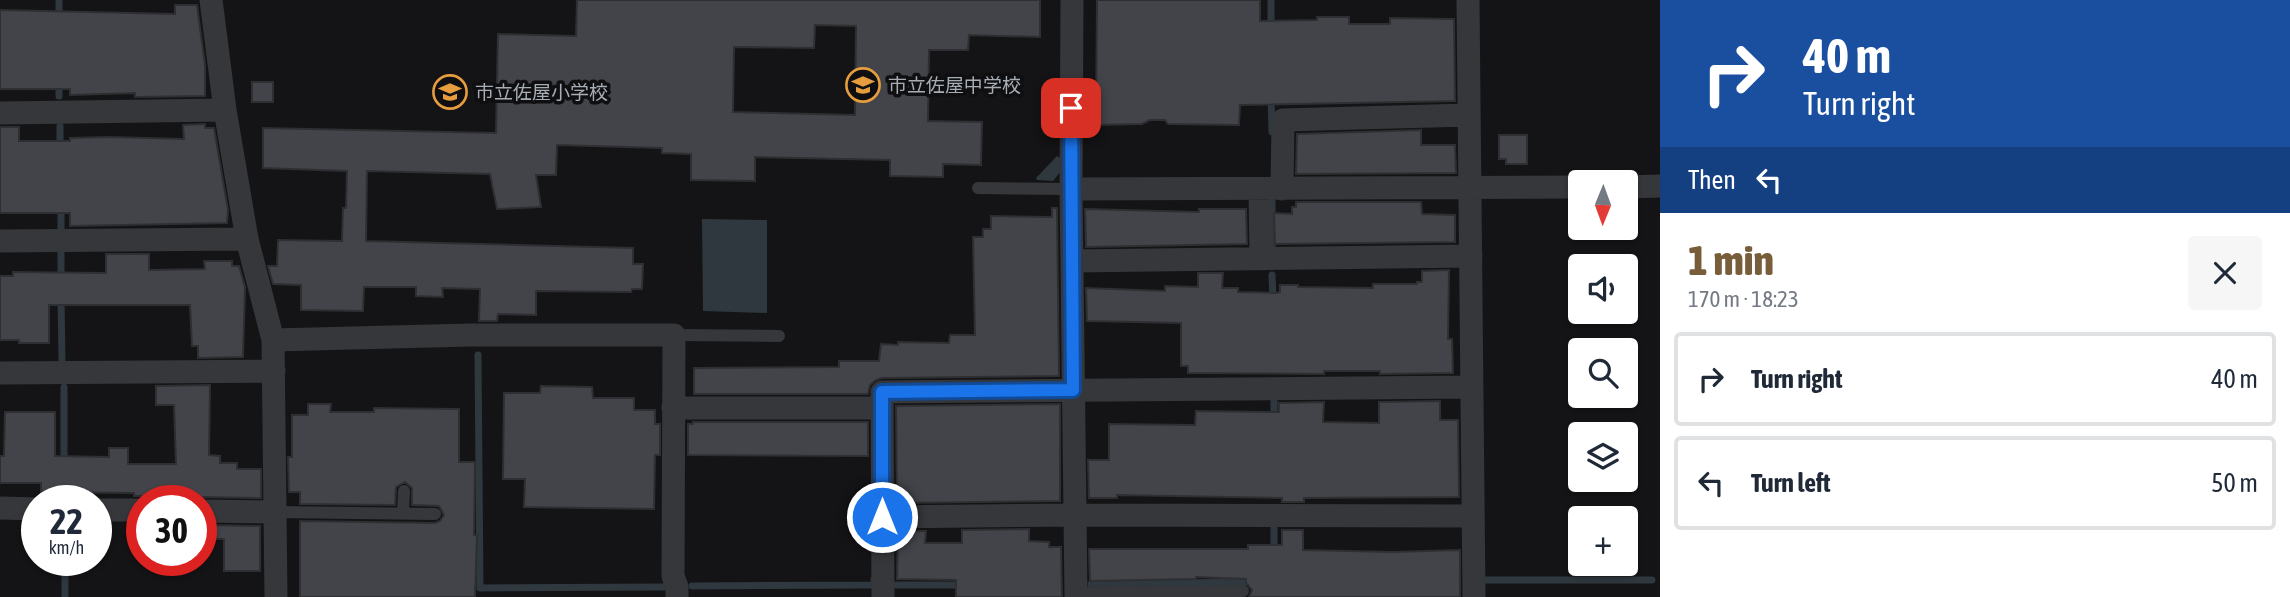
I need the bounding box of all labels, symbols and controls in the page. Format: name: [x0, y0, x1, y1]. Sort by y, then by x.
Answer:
text: 40 m: [1803, 27, 1891, 83]
icon: right: [1688, 28, 1779, 119]
school or university icon: 市立佐屋中学校: [844, 66, 882, 104]
school or university icon: 市立佐屋小学校: [431, 73, 469, 111]
place label: 市立佐屋中学校: [888, 74, 1021, 96]
pin: [1041, 78, 1101, 138]
place label: 市立佐屋小学校: [475, 81, 608, 103]
text: Turn right: [1803, 85, 1916, 122]
icon: arrive: [1052, 89, 1090, 127]
icon: left: [1750, 161, 1788, 199]
text: Then: [1688, 165, 1736, 195]
north arrow: [1568, 170, 1638, 240]
map controls: [1568, 170, 1638, 576]
text: 1 min: [1688, 236, 1774, 284]
button: close: [2188, 236, 2262, 310]
button: sound: [1568, 254, 1638, 324]
text: 170 m · 18:23: [1688, 286, 1799, 312]
button: search: [1568, 338, 1638, 408]
icon: right: [1692, 360, 1730, 398]
text: Turn right: [1751, 364, 1842, 394]
text: 40 m: [2211, 364, 2258, 394]
button: layers: [1568, 422, 1638, 492]
icon: left: [1692, 464, 1730, 502]
text: Turn left: [1751, 468, 1831, 498]
text: 50 m: [2211, 468, 2258, 498]
position arrow: [845, 480, 919, 554]
speed limit sign: 30: [126, 485, 217, 576]
text: 22: [50, 501, 83, 541]
button: +: [1568, 506, 1638, 576]
text: km/h: [49, 537, 84, 558]

